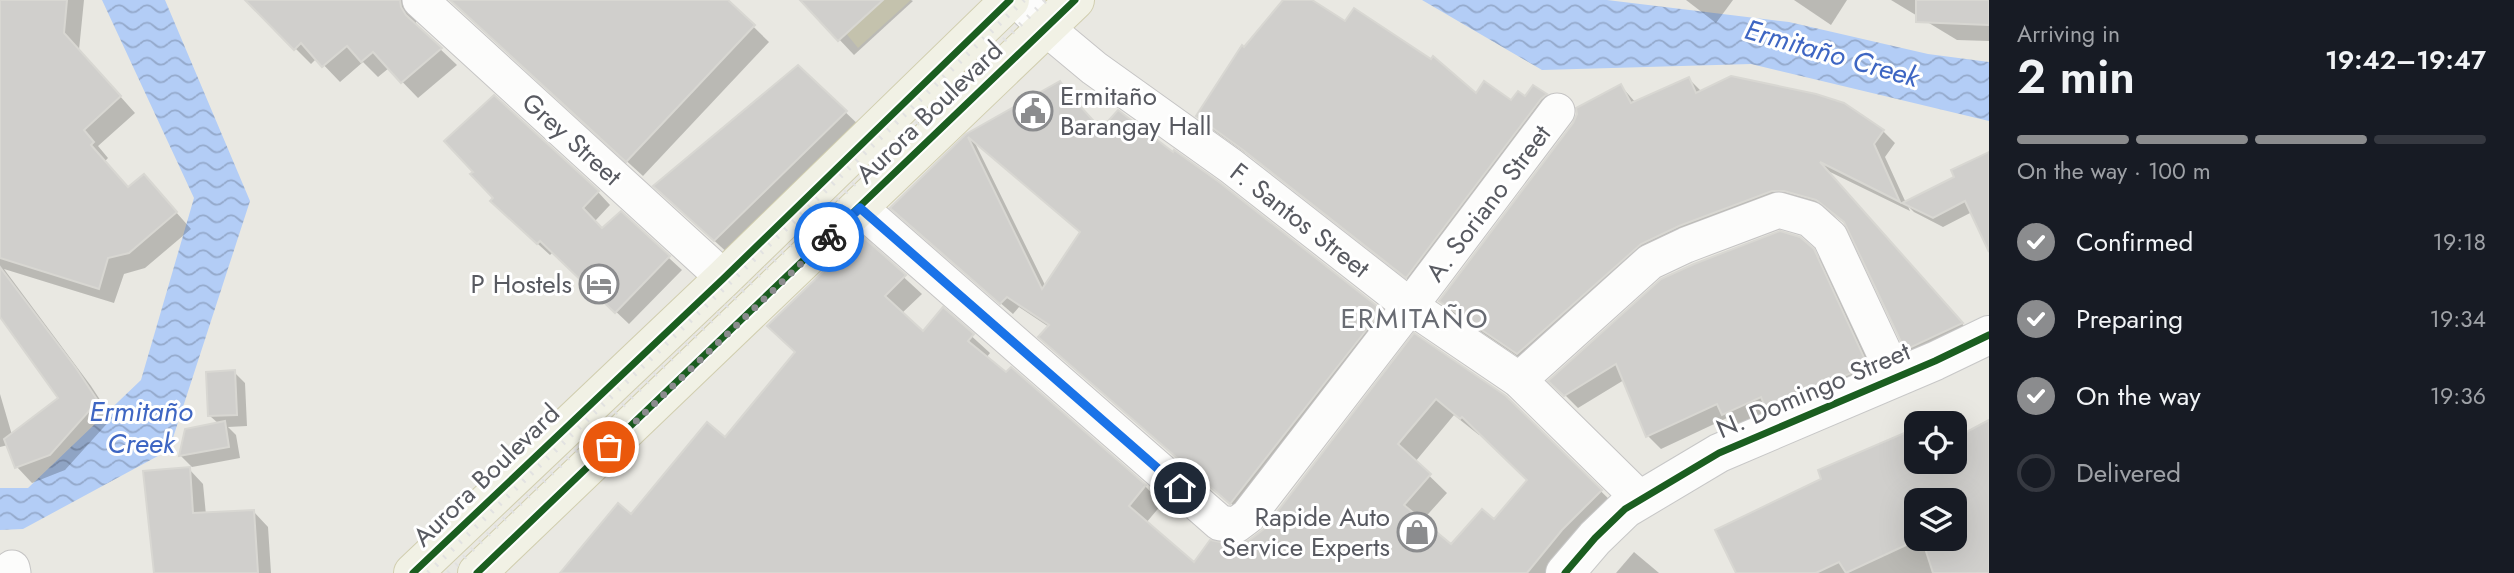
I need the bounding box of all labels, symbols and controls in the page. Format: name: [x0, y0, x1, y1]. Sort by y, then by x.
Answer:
water label: Ermitaño Creek: [1740, 9, 1925, 98]
text: Arriving in: [2017, 17, 2120, 51]
street label: Aurora Boulevard: [847, 32, 1011, 192]
text: 19:42–19:47: [2325, 41, 2486, 79]
text: 2 min: [2017, 44, 2135, 110]
place label: Ermitaño Barangay Hall: [1060, 77, 1212, 145]
street label: Grey Street: [514, 84, 631, 195]
public building icon: Ermitaño Barangay Hall: [1012, 90, 1054, 132]
street label: A. Soriano Street: [1416, 116, 1560, 289]
street label: F. Santos Street: [1222, 153, 1378, 287]
text: On the way · 100 m: [2017, 154, 2211, 188]
courier: [794, 202, 864, 272]
icon: bike: [810, 218, 848, 256]
icon: check: [2017, 223, 2055, 261]
text: Confirmed: [2076, 223, 2193, 261]
text: 19:18: [2433, 225, 2486, 259]
hotel icon: P Hostels: [578, 263, 620, 305]
place label: P Hostels: [471, 265, 572, 303]
district label: ERMITAÑO: [1340, 298, 1490, 339]
icon: check: [2017, 300, 2055, 338]
text: Preparing: [2076, 300, 2183, 338]
text: 19:34: [2430, 302, 2486, 336]
street label: N. Domingo Street: [1710, 332, 1916, 448]
icon: check: [2017, 377, 2055, 415]
text: On the way: [2076, 377, 2201, 415]
text: 19:36: [2430, 379, 2486, 413]
water label: Ermitaño Creek: [89, 391, 193, 464]
street label: Aurora Boulevard: [404, 395, 568, 555]
map controls: [1904, 411, 1967, 551]
button: locate: [1904, 411, 1967, 474]
pin: [579, 417, 639, 477]
icon: bag: [590, 428, 628, 466]
text: Delivered: [2076, 454, 2181, 492]
pin: [1150, 458, 1210, 518]
icon: home: [1161, 469, 1199, 507]
button: layers: [1904, 488, 1967, 551]
place label: Rapide Auto Service Experts: [1222, 498, 1390, 566]
shop icon: Rapide Auto Service Experts: [1396, 511, 1438, 553]

